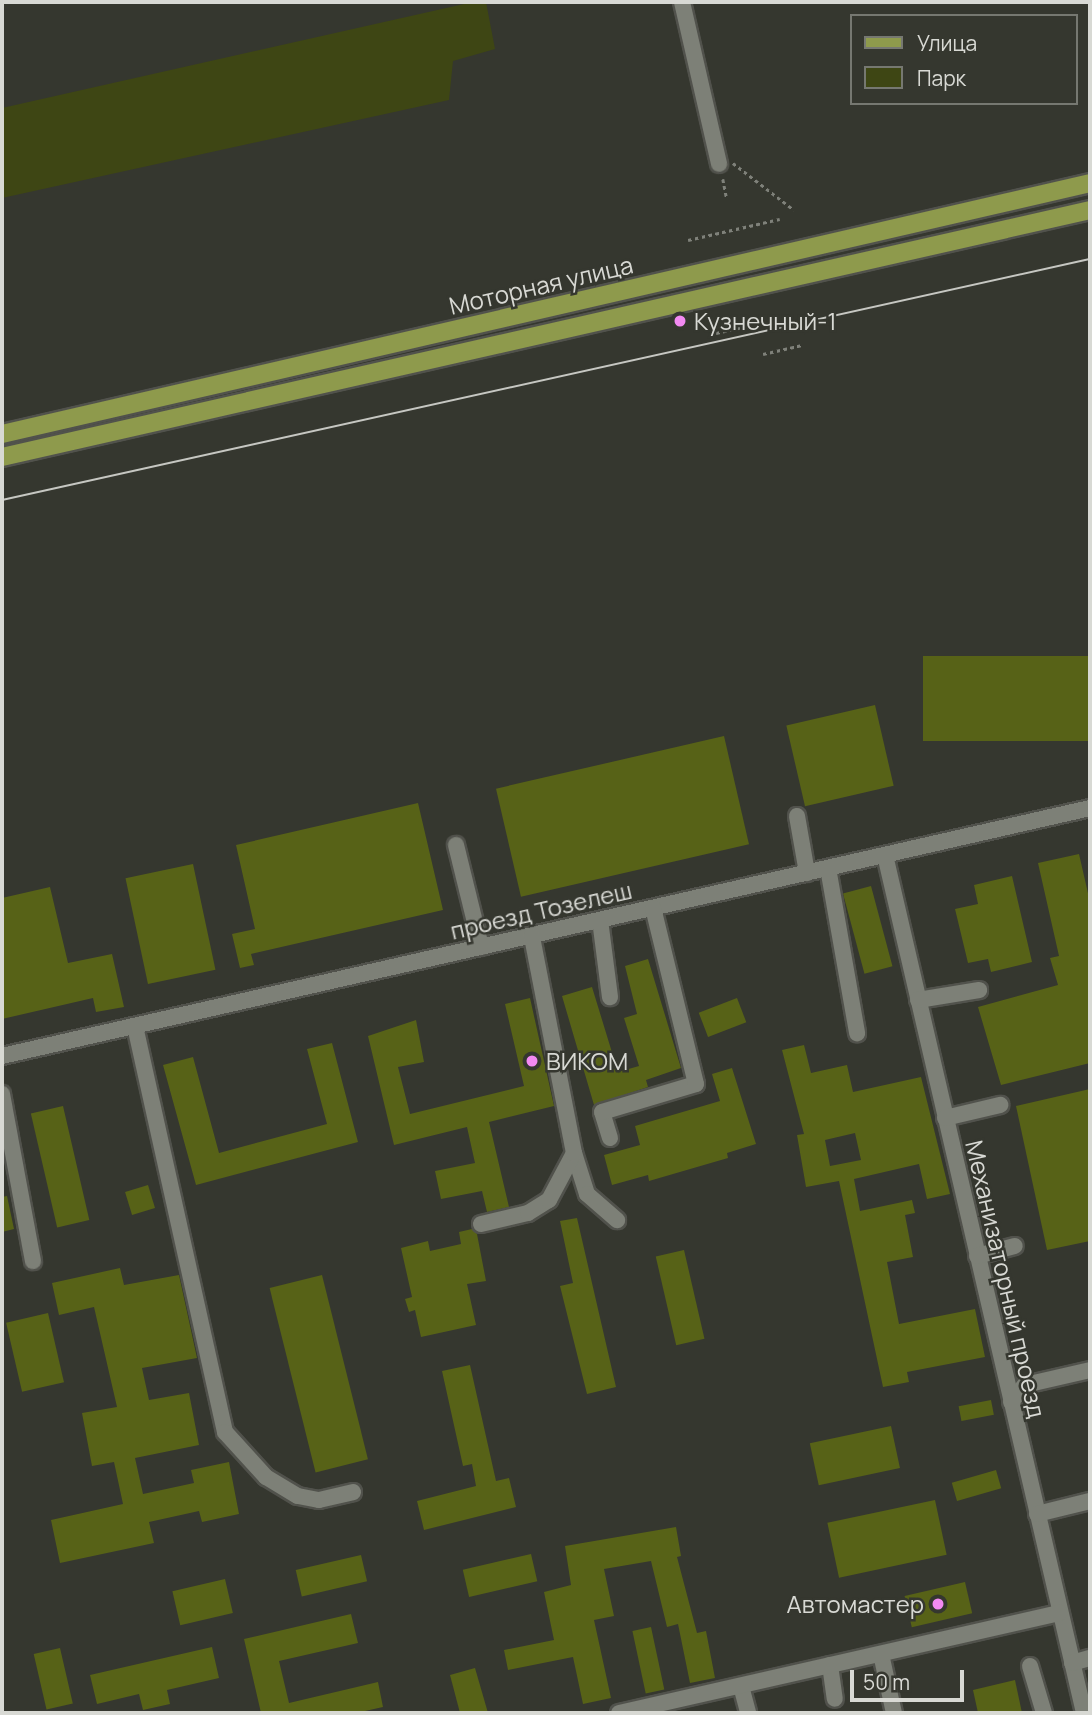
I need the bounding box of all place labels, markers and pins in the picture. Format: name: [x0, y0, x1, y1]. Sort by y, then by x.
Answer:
place label: Кузнечный-1: [694, 307, 837, 335]
marker: Кузнечный-1: [672, 313, 688, 329]
place label: ВИКОМ: [546, 1047, 628, 1075]
marker: ВИКОМ: [524, 1053, 540, 1069]
place label: Автомастер: [787, 1590, 924, 1618]
marker: Автомастер: [930, 1596, 946, 1612]

